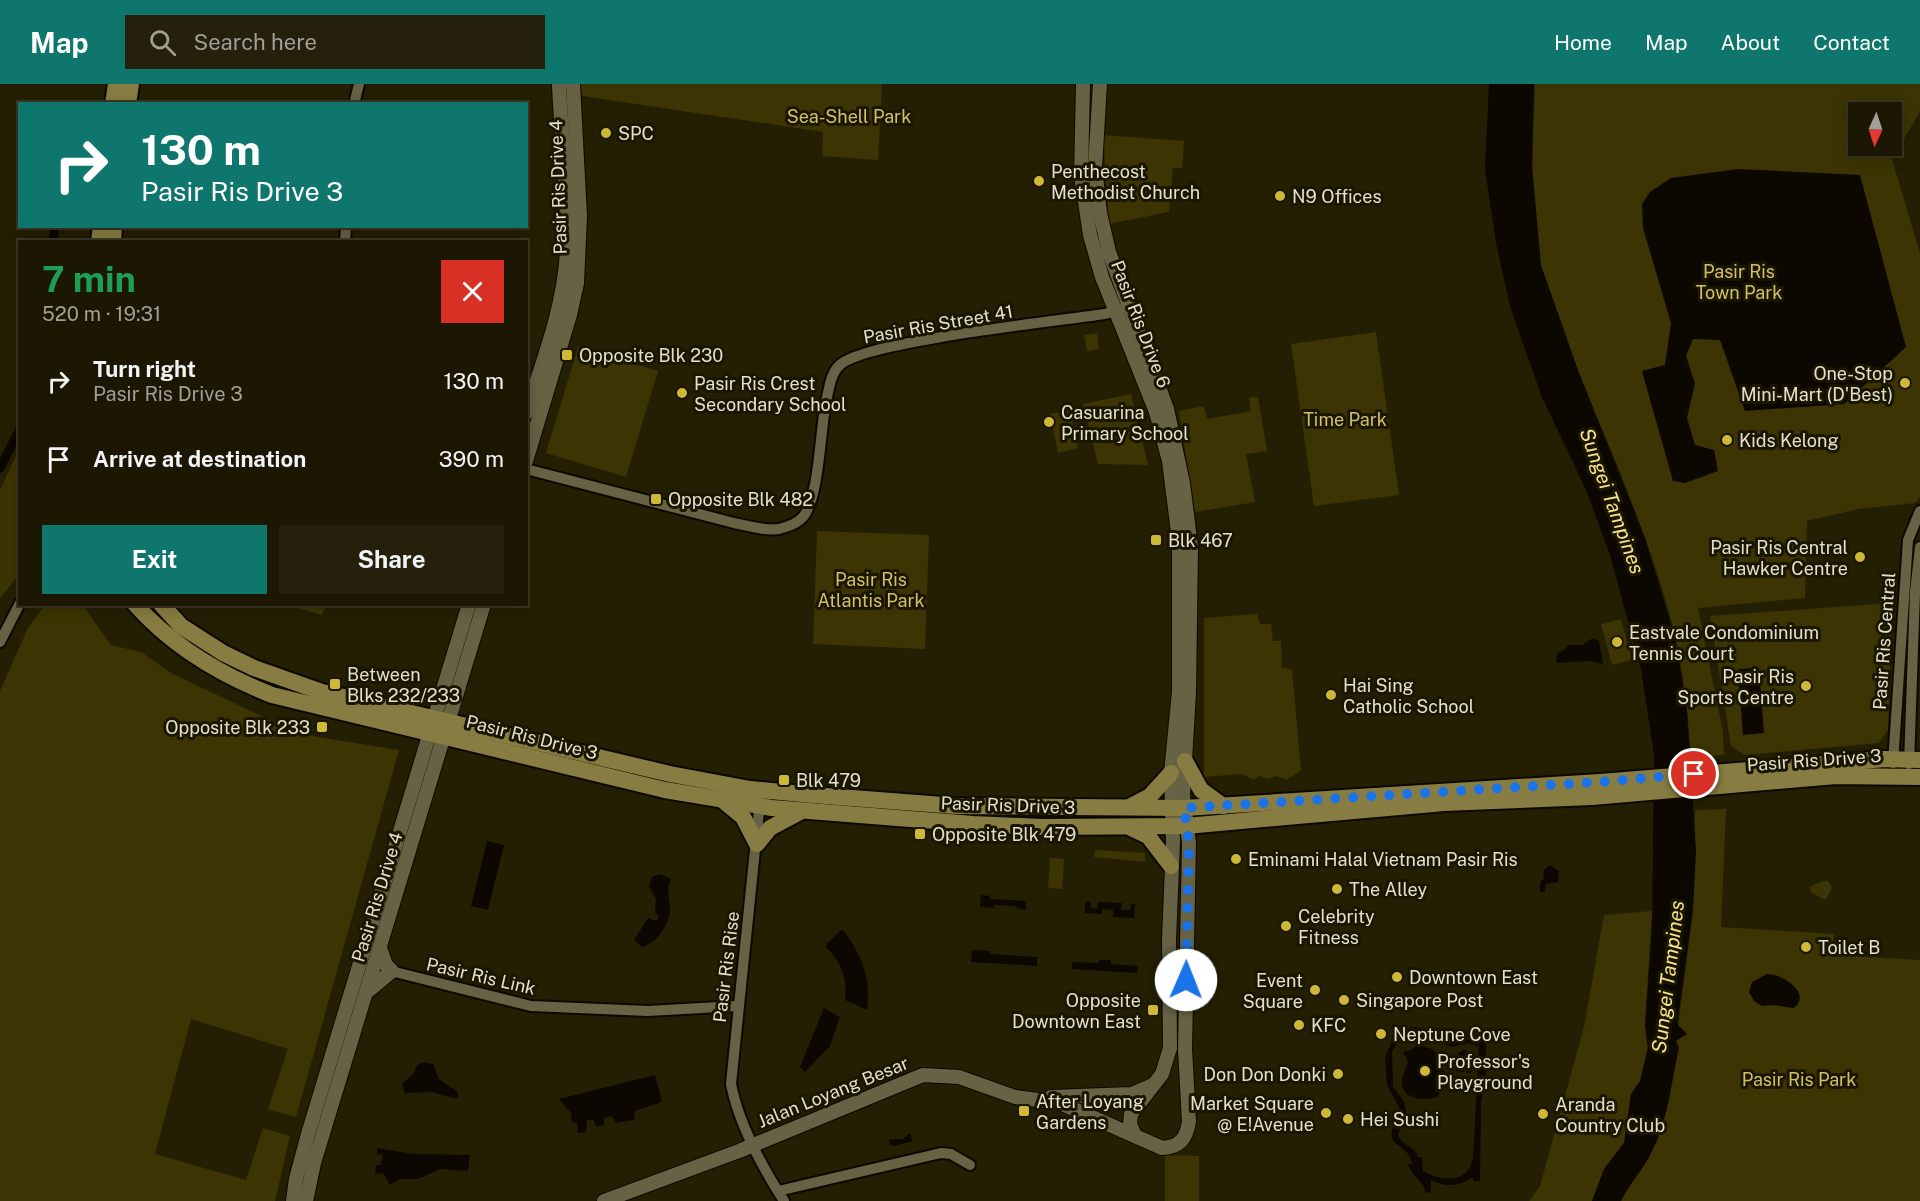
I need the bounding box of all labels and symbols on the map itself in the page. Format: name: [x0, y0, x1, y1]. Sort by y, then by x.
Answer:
north arrow: [1848, 102, 1902, 156]
park label: Sea-Shell Park: [787, 106, 911, 127]
street label: Pasir Ris Drive 4: [545, 119, 571, 255]
place label: SPC: [618, 123, 654, 144]
marker: SPC: [599, 126, 613, 140]
place label: Penthecost Methodist Church: [1051, 161, 1200, 203]
marker: Penthecost Methodist Church: [1032, 174, 1046, 188]
place label: N9 Offices: [1292, 186, 1382, 207]
marker: N9 Offices: [1273, 189, 1287, 203]
street label: Pasir Ris Drive 6: [1107, 257, 1175, 391]
park label: Pasir Ris Town Park: [1696, 261, 1782, 303]
street label: Pasir Ris Street 41: [861, 300, 1015, 348]
place label: Opposite Blk 230: [579, 345, 723, 366]
marker: Opposite Blk 230: [560, 348, 574, 362]
place label: One-Stop Mini-Mart (D'Best): [1741, 363, 1893, 405]
place label: Pasir Ris Crest Secondary School: [694, 373, 846, 415]
marker: One-Stop Mini-Mart (D'Best): [1898, 376, 1912, 390]
marker: Pasir Ris Crest Secondary School: [675, 386, 689, 400]
place label: Casuarina Primary School: [1061, 402, 1189, 444]
park label: Time Park: [1303, 409, 1387, 430]
marker: Casuarina Primary School: [1042, 415, 1056, 429]
water label: Sungei Tampines: [1574, 425, 1650, 577]
place label: Kids Kelong: [1739, 430, 1839, 451]
marker: Kids Kelong: [1720, 433, 1734, 447]
place label: Opposite Blk 482: [668, 489, 813, 510]
marker: Opposite Blk 482: [649, 492, 663, 506]
place label: Blk 467: [1168, 530, 1233, 551]
marker: Blk 467: [1149, 533, 1163, 547]
place label: Pasir Ris Central Hawker Centre: [1710, 537, 1848, 579]
marker: Pasir Ris Central Hawker Centre: [1853, 550, 1867, 564]
park label: Pasir Ris Atlantis Park: [817, 569, 925, 611]
street label: Pasir Ris Central: [1869, 571, 1899, 711]
place label: Eastvale Condominium Tennis Court: [1629, 622, 1819, 664]
marker: Eastvale Condominium Tennis Court: [1610, 635, 1624, 649]
place label: Between Blks 232/233: [347, 664, 460, 706]
place label: Pasir Ris Sports Centre: [1677, 666, 1794, 708]
place label: Hai Sing Catholic School: [1343, 675, 1474, 717]
marker: Between Blks 232/233: [328, 677, 342, 691]
marker: Pasir Ris Sports Centre: [1799, 679, 1813, 693]
marker: Hai Sing Catholic School: [1324, 688, 1338, 702]
street label: Pasir Ris Drive 3: [464, 710, 600, 764]
place label: Opposite Blk 233: [165, 717, 310, 738]
marker: Opposite Blk 233: [315, 720, 329, 734]
street label: Pasir Ris Drive 3: [1746, 745, 1882, 775]
pin: [1668, 748, 1719, 799]
place label: Blk 479: [796, 770, 861, 791]
marker: Blk 479: [777, 773, 791, 787]
street label: Pasir Ris Drive 3: [940, 792, 1076, 818]
place label: Opposite Blk 479: [932, 824, 1076, 845]
marker: Opposite Blk 479: [913, 827, 927, 841]
street label: Pasir Ris Drive 4: [347, 829, 407, 965]
place label: Eminami Halal Vietnam Pasir Ris: [1248, 849, 1518, 870]
marker: Eminami Halal Vietnam Pasir Ris: [1229, 852, 1243, 866]
place label: The Alley: [1349, 879, 1428, 900]
marker: The Alley: [1330, 882, 1344, 896]
water label: Sungei Tampines: [1647, 899, 1689, 1055]
place label: Celebrity Fitness: [1298, 906, 1375, 948]
street label: Pasir Ris Rise: [709, 910, 743, 1024]
marker: Celebrity Fitness: [1279, 919, 1293, 933]
place label: Toilet B: [1818, 937, 1880, 958]
marker: Toilet B: [1799, 940, 1813, 954]
position arrow: [1154, 948, 1218, 1012]
street label: Pasir Ris Link: [424, 953, 538, 999]
place label: Downtown East: [1409, 967, 1538, 988]
place label: Event Square: [1243, 970, 1303, 1012]
marker: Downtown East: [1390, 970, 1404, 984]
marker: Event Square: [1308, 983, 1322, 997]
place label: Opposite Downtown East: [1012, 990, 1141, 1032]
place label: Singapore Post: [1356, 990, 1483, 1011]
marker: Singapore Post: [1337, 993, 1351, 1007]
marker: Opposite Downtown East: [1146, 1003, 1160, 1017]
place label: KFC: [1311, 1015, 1346, 1036]
marker: KFC: [1292, 1018, 1306, 1032]
place label: Neptune Cove: [1393, 1024, 1511, 1045]
marker: Neptune Cove: [1374, 1027, 1388, 1041]
place label: Professor's Playground: [1437, 1051, 1533, 1093]
street label: Jalan Loyang Besar: [754, 1052, 912, 1132]
place label: Don Don Donki: [1204, 1064, 1326, 1085]
marker: Professor's Playground: [1418, 1064, 1432, 1078]
marker: Don Don Donki: [1331, 1067, 1345, 1081]
park label: Pasir Ris Park: [1742, 1069, 1856, 1090]
place label: After Loyang Gardens: [1036, 1091, 1144, 1133]
place label: Market Square @ E!Avenue: [1190, 1093, 1314, 1135]
place label: Aranda Country Club: [1555, 1094, 1665, 1136]
marker: After Loyang Gardens: [1017, 1104, 1031, 1118]
marker: Market Square @ E!Avenue: [1319, 1106, 1333, 1120]
marker: Aranda Country Club: [1536, 1107, 1550, 1121]
place label: Hei Sushi: [1360, 1109, 1439, 1130]
marker: Hei Sushi: [1341, 1112, 1355, 1126]

